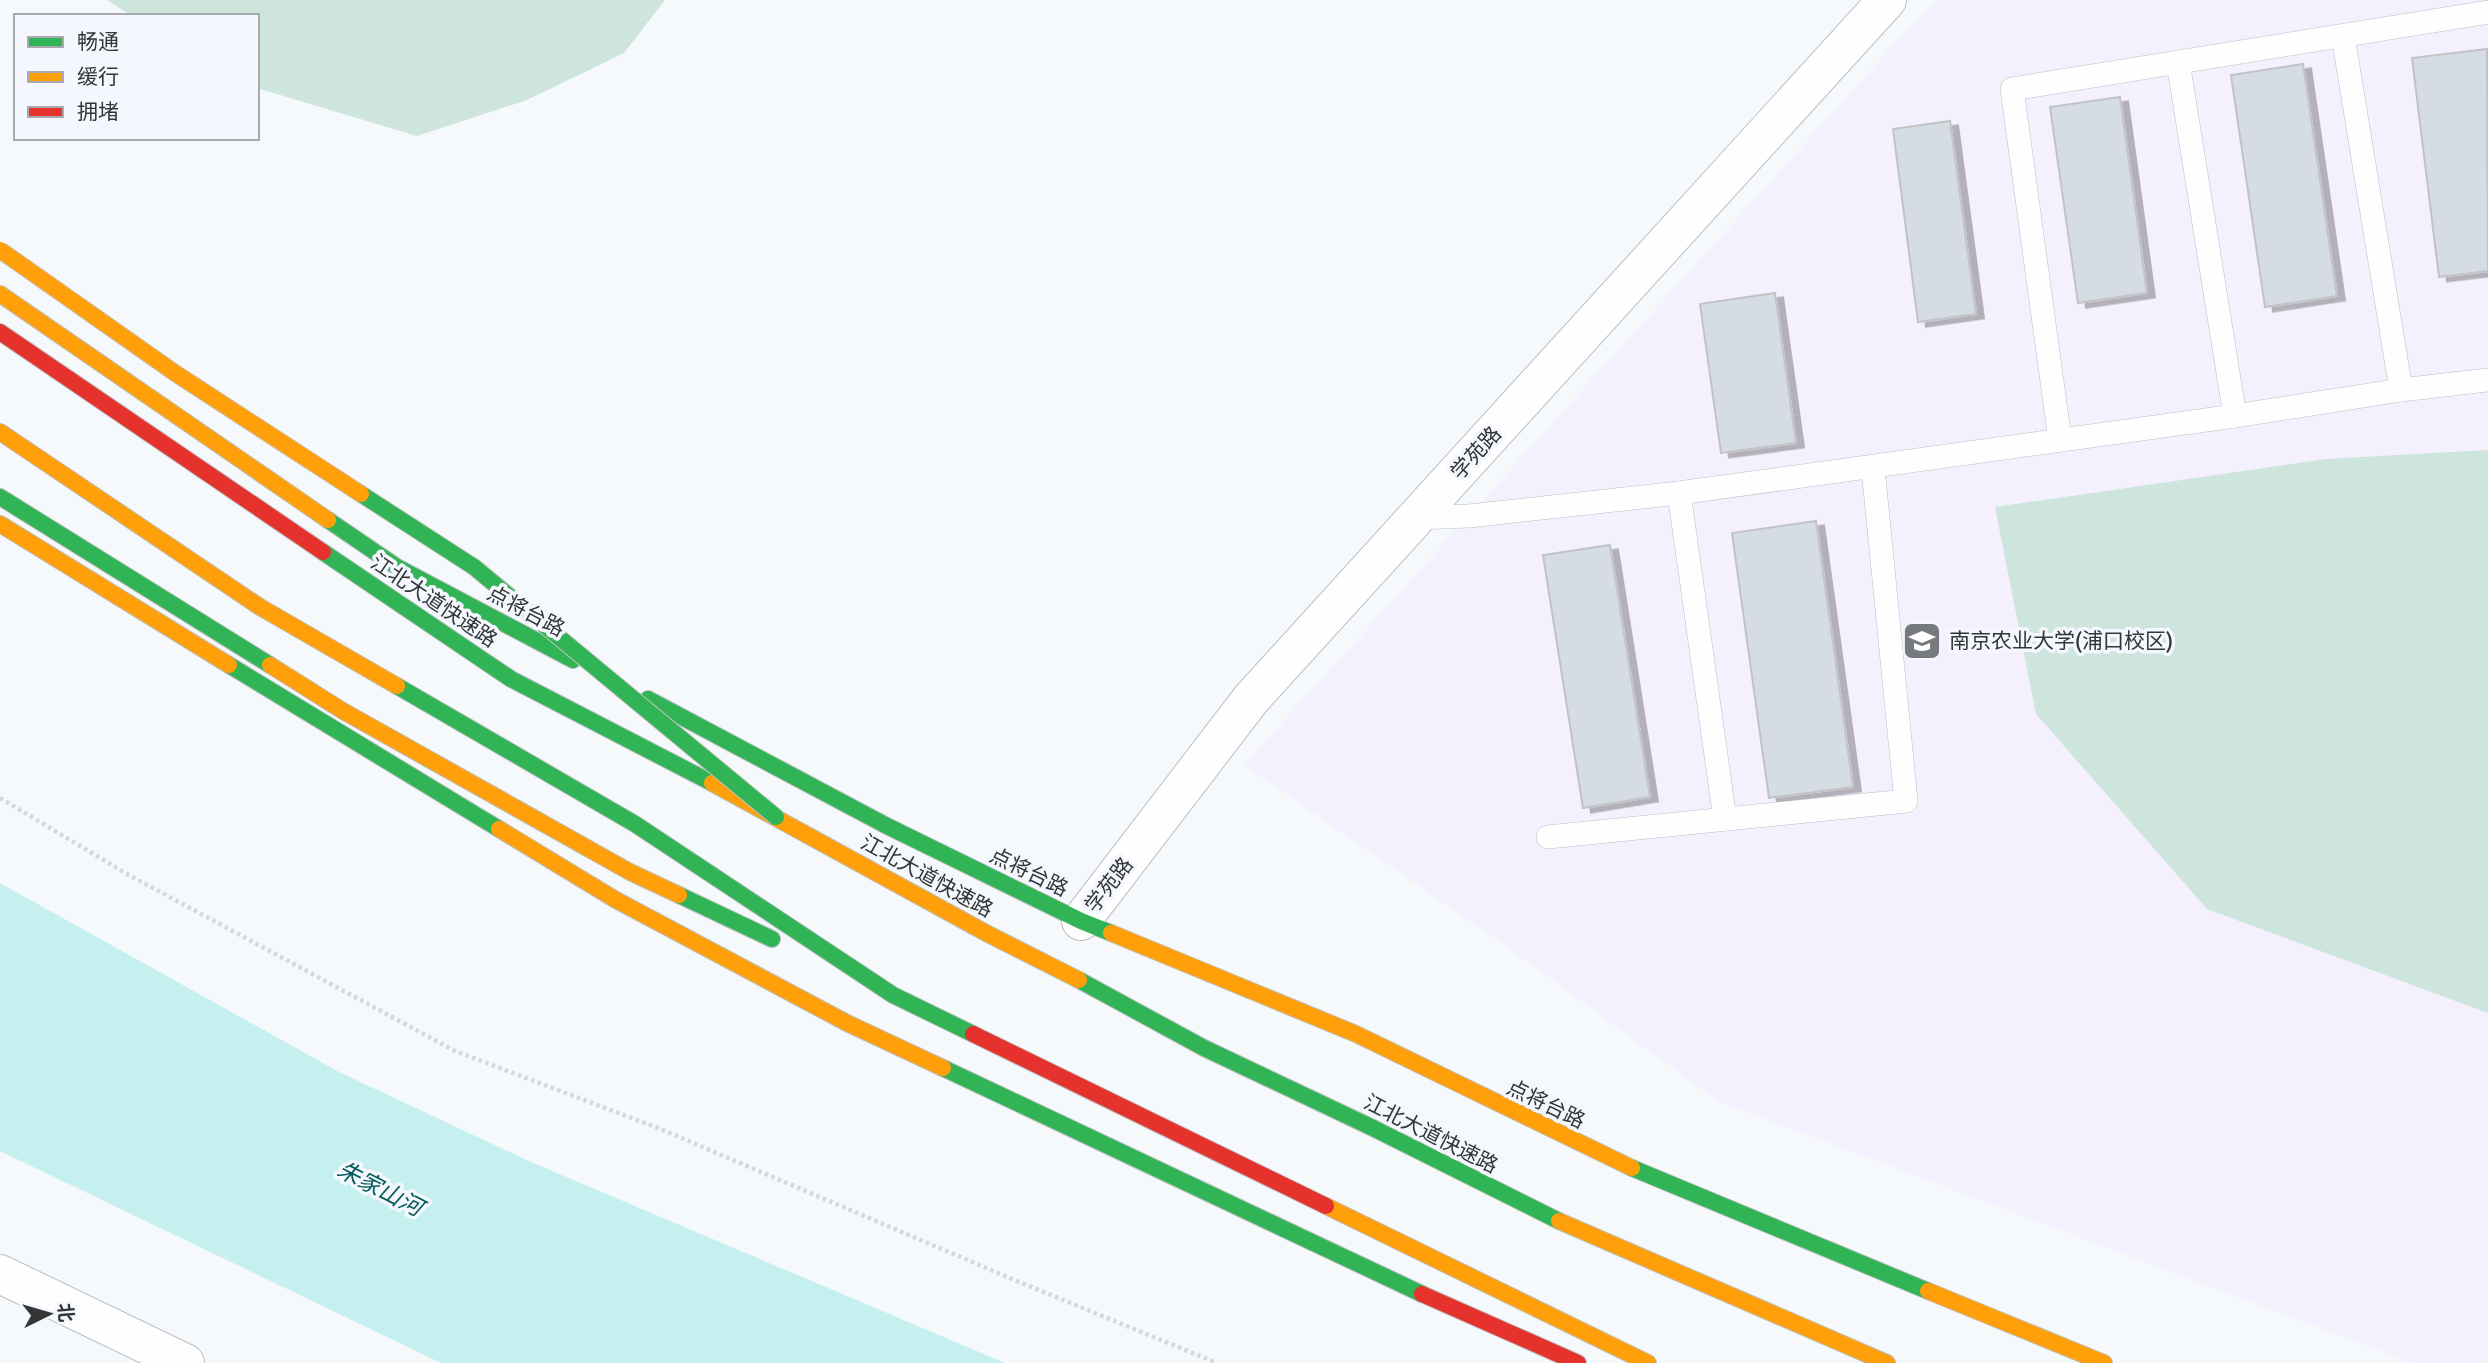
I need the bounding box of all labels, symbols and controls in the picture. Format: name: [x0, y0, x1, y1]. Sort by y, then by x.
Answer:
legend: [14, 14, 259, 140]
text: 畅通: [77, 29, 119, 55]
text: 缓行: [77, 64, 119, 90]
text: 拥堵: [77, 99, 119, 125]
street label: 学苑路: [1445, 421, 1507, 485]
street label: 江北大道快速路: [366, 549, 502, 653]
street label: 点将台路: [483, 580, 569, 642]
school or university icon: 南京农业大学(浦口校区): [1901, 620, 1943, 662]
place label: 南京农业大学(浦口校区): [1949, 628, 2173, 654]
street label: 江北大道快速路: [856, 829, 998, 923]
street label: 点将台路: [986, 842, 1072, 902]
street label: 学苑路: [1079, 852, 1139, 918]
street label: 点将台路: [1503, 1074, 1589, 1134]
street label: 江北大道快速路: [1360, 1089, 1502, 1179]
water label: 朱家山河: [332, 1155, 431, 1225]
north arrow: [14, 1279, 84, 1349]
text: 北: [52, 1302, 78, 1323]

